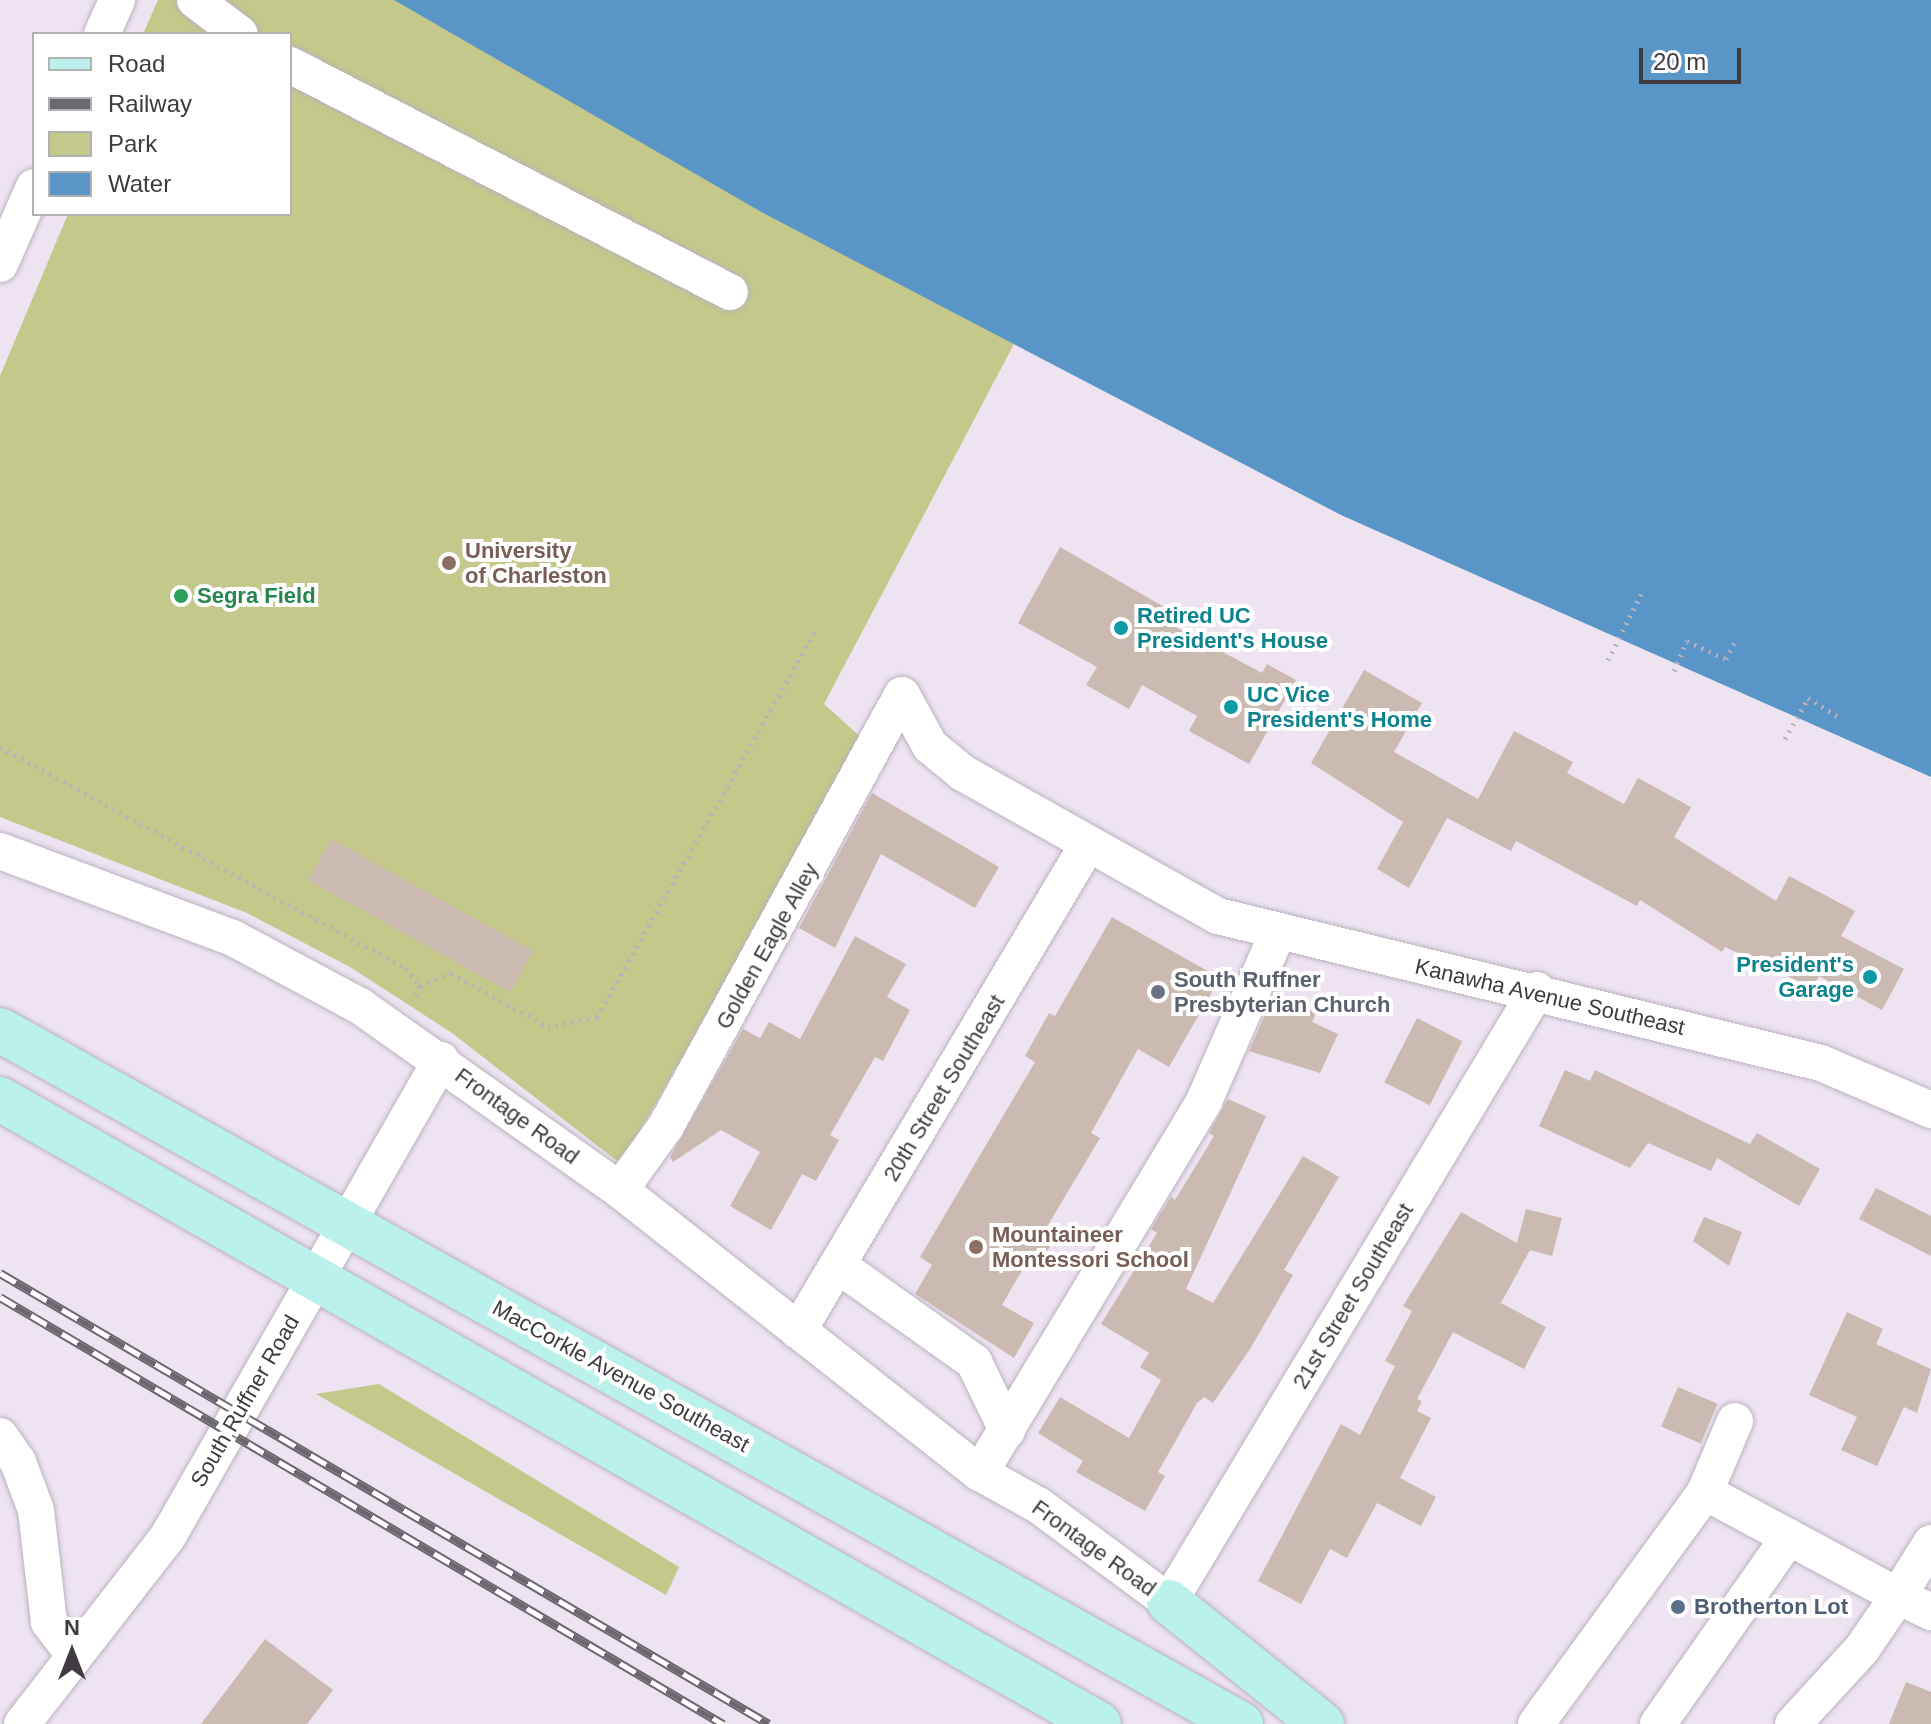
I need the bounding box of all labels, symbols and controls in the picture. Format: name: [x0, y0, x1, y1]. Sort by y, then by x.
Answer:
legend: [32, 32, 292, 216]
scale bar: [1643, 32, 1745, 82]
text: 20 m: [1653, 48, 1706, 75]
text: Road: [108, 50, 165, 77]
text: Railway: [108, 90, 192, 117]
text: Park: [108, 130, 157, 157]
text: Water: [108, 170, 171, 197]
place label: University of Charleston: [465, 537, 607, 588]
marker: University of Charleston: [440, 554, 458, 572]
place label: Segra Field: [197, 583, 316, 609]
marker: Segra Field: [172, 587, 190, 605]
place label: Retired UC President's House: [1137, 602, 1328, 654]
marker: Retired UC President's House: [1112, 619, 1130, 637]
place label: UC Vice President's Home: [1247, 681, 1432, 732]
marker: UC Vice President's Home: [1222, 698, 1240, 716]
street label: Golden Eagle Alley: [710, 858, 824, 1034]
place label: President's Garage: [1736, 951, 1854, 1002]
street label: Kanawha Avenue Southeast: [1412, 953, 1688, 1041]
place label: South Ruffner Presbyterian Church: [1174, 966, 1390, 1018]
marker: President's Garage: [1861, 968, 1879, 986]
marker: South Ruffner Presbyterian Church: [1149, 983, 1167, 1001]
street label: 20th Street Southeast: [878, 990, 1010, 1186]
street label: Frontage Road: [450, 1062, 584, 1170]
street label: 21st Street Southeast: [1287, 1199, 1419, 1393]
place label: Mountaineer Montessori School: [992, 1221, 1189, 1272]
marker: Mountaineer Montessori School: [967, 1238, 985, 1256]
street label: MacCorkle Avenue Southeast: [487, 1294, 755, 1458]
street label: South Ruffner Road: [185, 1310, 305, 1492]
street label: Frontage Road: [1027, 1494, 1161, 1602]
place label: Brotherton Lot: [1694, 1594, 1848, 1620]
marker: Brotherton Lot: [1669, 1598, 1687, 1616]
north arrow: [32, 1612, 112, 1692]
text: N: [64, 1615, 80, 1640]

